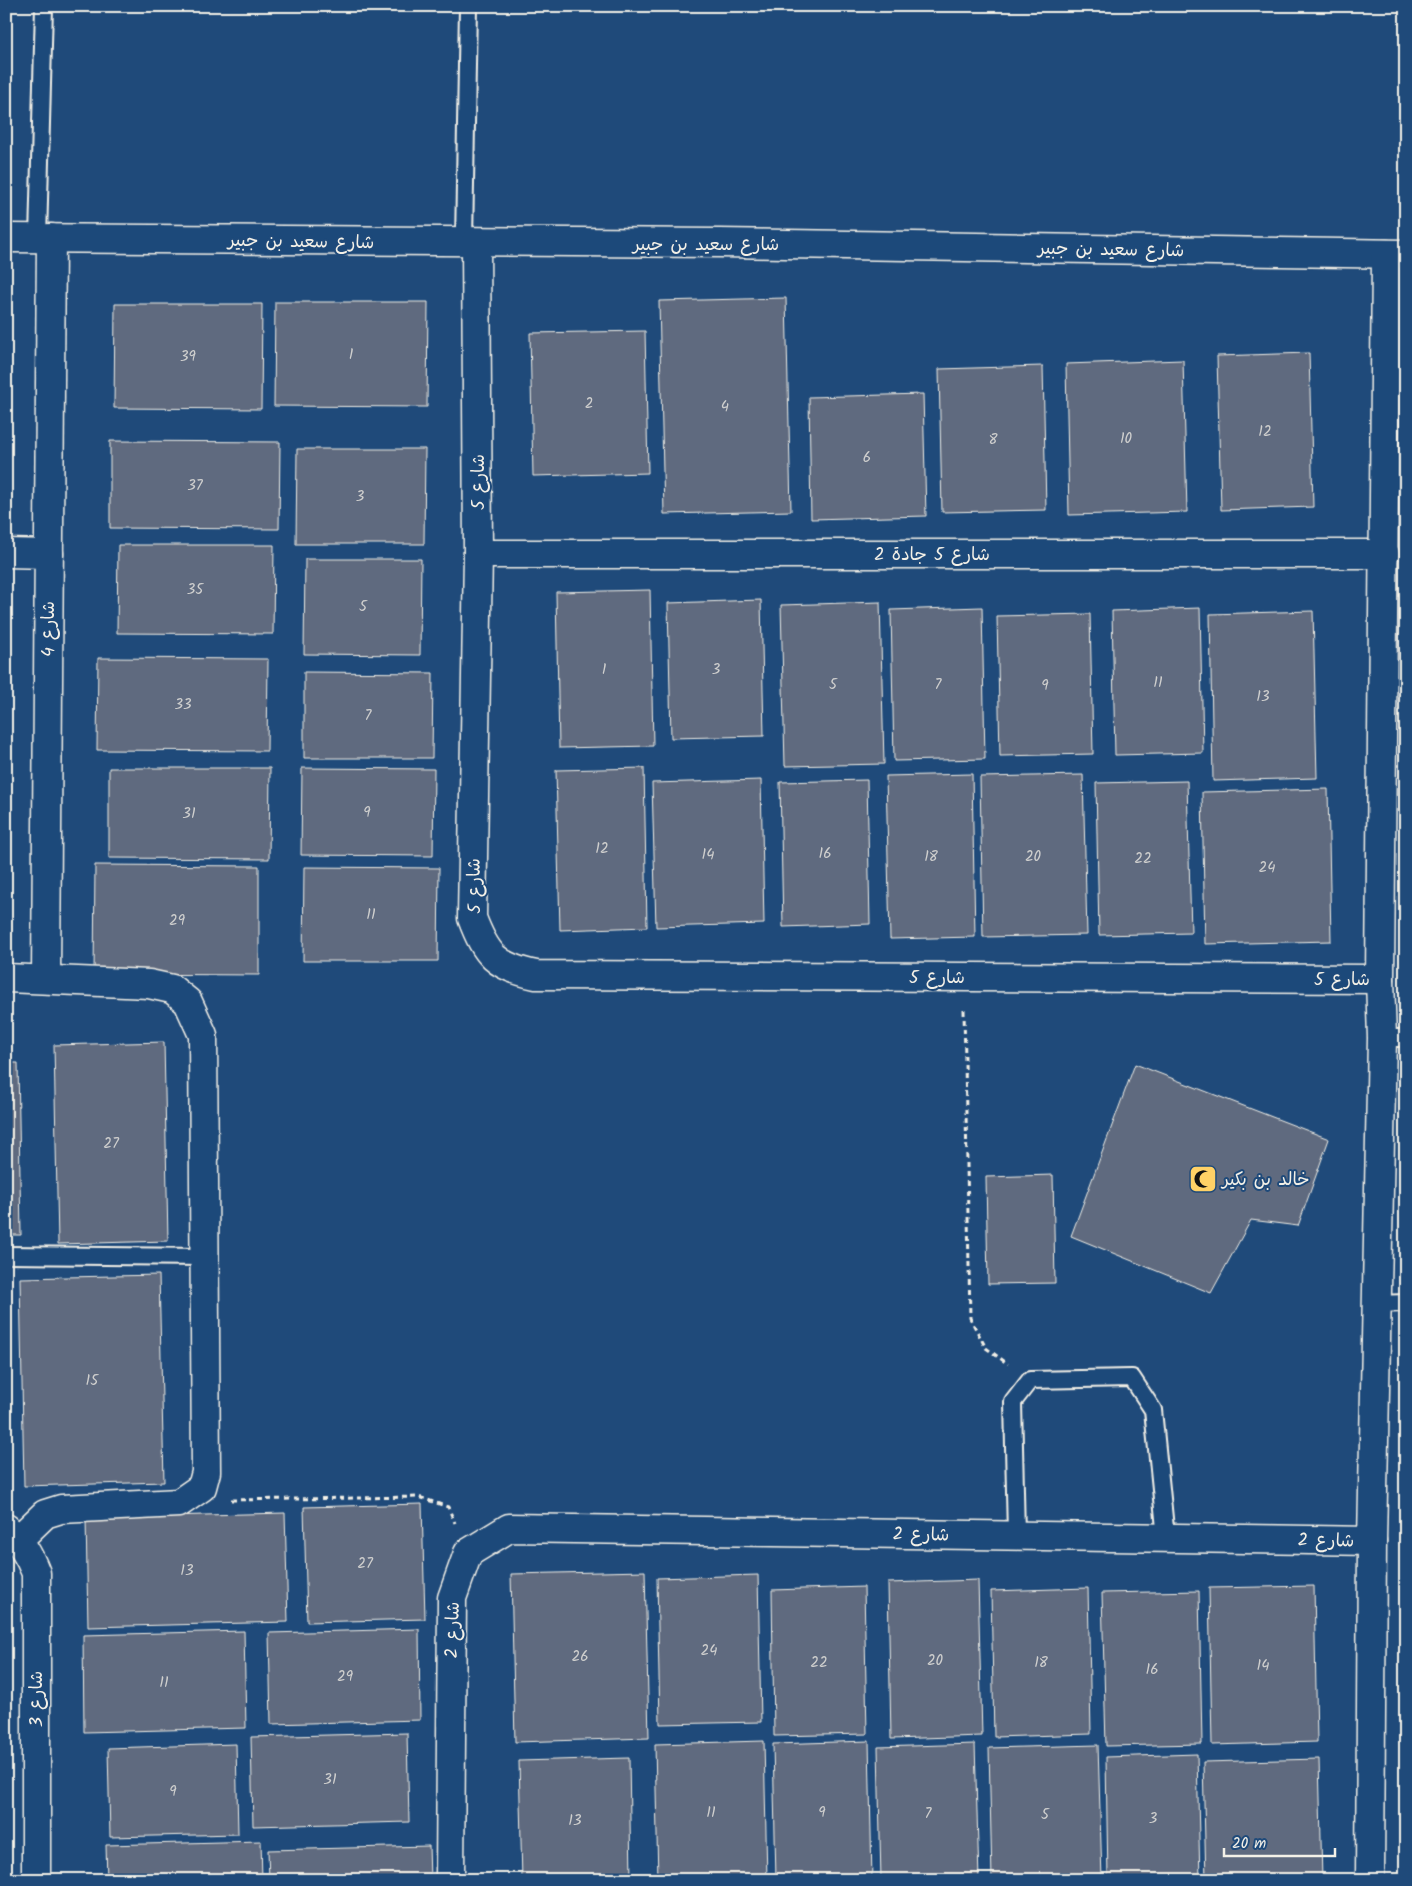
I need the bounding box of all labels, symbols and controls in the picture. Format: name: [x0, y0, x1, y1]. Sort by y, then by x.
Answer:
street label: شارع سعيد بن جبير: [225, 227, 374, 258]
street label: شارع سعيد بن جبير: [631, 231, 779, 260]
street label: شارع سعيد بن جبير: [1035, 235, 1184, 266]
house number: 1: [349, 343, 354, 367]
house number: 39: [180, 345, 197, 369]
house number: 2: [585, 392, 593, 416]
house number: 4: [721, 395, 729, 419]
house number: 12: [1258, 420, 1272, 444]
house number: 10: [1120, 427, 1133, 451]
house number: 8: [988, 428, 998, 452]
house number: 6: [863, 446, 871, 470]
street label: شارع 5: [465, 454, 494, 510]
house number: 37: [187, 474, 204, 498]
house number: 3: [356, 485, 365, 509]
street label: شارع 5 جادة 2: [874, 541, 990, 570]
house number: 35: [187, 578, 204, 602]
house number: 5: [359, 595, 368, 619]
street label: شارع 4: [35, 601, 64, 657]
house number: 1: [602, 658, 607, 682]
house number: 3: [712, 658, 721, 682]
house number: 11: [1153, 671, 1163, 695]
house number: 5: [829, 673, 838, 697]
house number: 7: [935, 673, 943, 697]
house number: 9: [1041, 674, 1049, 698]
house number: 13: [1256, 685, 1270, 709]
house number: 33: [174, 693, 192, 717]
house number: 7: [365, 704, 373, 728]
house number: 9: [363, 801, 371, 825]
house number: 31: [182, 802, 196, 826]
house number: 12: [595, 837, 609, 861]
house number: 16: [818, 842, 832, 866]
house number: 14: [702, 843, 714, 867]
house number: 18: [924, 845, 939, 869]
house number: 20: [1025, 845, 1042, 869]
house number: 22: [1134, 847, 1152, 871]
house number: 24: [1259, 856, 1275, 880]
street label: شارع 5: [461, 858, 490, 914]
house number: 11: [366, 903, 376, 927]
house number: 29: [169, 909, 186, 933]
street label: شارع 5: [909, 964, 965, 993]
street label: شارع 5: [1314, 966, 1370, 995]
house number: 27: [103, 1132, 120, 1156]
mosque icon: خالد بن بكير: [1188, 1164, 1218, 1194]
place label: خالد بن بكير: [1220, 1166, 1310, 1195]
house number: 15: [86, 1369, 99, 1393]
street label: شارع 2: [892, 1521, 950, 1550]
street label: شارع 2: [1297, 1527, 1355, 1556]
house number: 27: [357, 1552, 374, 1576]
house number: 13: [180, 1559, 194, 1583]
street label: شارع 2: [438, 1601, 469, 1659]
house number: 24: [701, 1639, 717, 1663]
house number: 26: [571, 1645, 589, 1669]
house number: 20: [927, 1649, 944, 1673]
house number: 22: [810, 1651, 828, 1675]
house number: 18: [1034, 1651, 1049, 1675]
house number: 14: [1257, 1654, 1269, 1678]
house number: 16: [1145, 1658, 1159, 1682]
house number: 29: [337, 1665, 354, 1689]
street label: شارع 3: [23, 1671, 52, 1727]
house number: 11: [159, 1671, 169, 1695]
house number: 31: [323, 1768, 337, 1792]
house number: 9: [169, 1780, 177, 1804]
house number: 11: [706, 1801, 716, 1825]
house number: 9: [818, 1801, 826, 1825]
house number: 7: [925, 1802, 933, 1826]
house number: 5: [1041, 1803, 1050, 1827]
house number: 3: [1149, 1807, 1158, 1831]
house number: 13: [568, 1809, 582, 1833]
scale bar: [1224, 1826, 1336, 1858]
text: 20 m: [1232, 1832, 1266, 1856]

